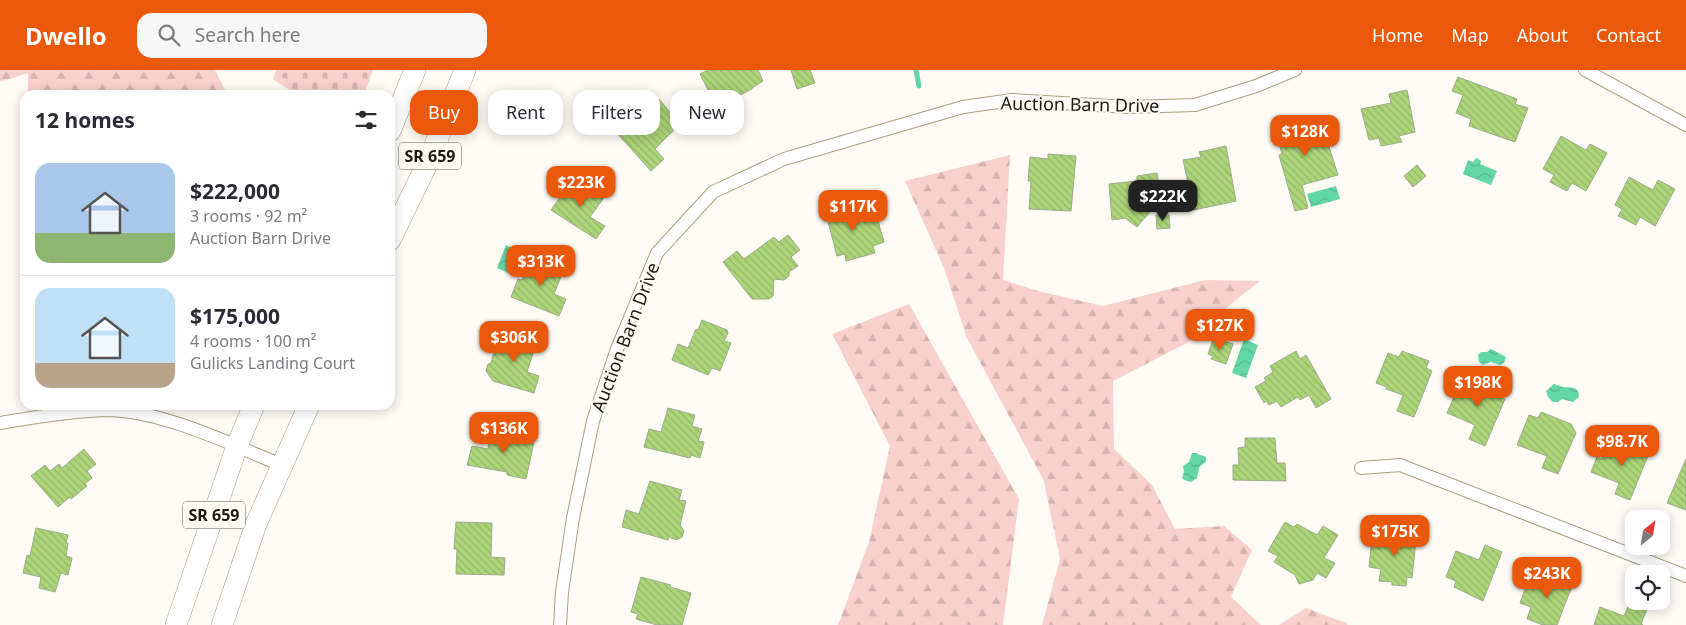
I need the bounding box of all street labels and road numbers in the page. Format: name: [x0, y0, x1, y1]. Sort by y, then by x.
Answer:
street label: Auction Barn Drive: [1000, 91, 1160, 117]
road number: SR 659: [399, 142, 461, 170]
street label: Auction Barn Drive: [585, 259, 665, 415]
road number: SR 659: [183, 502, 245, 528]

